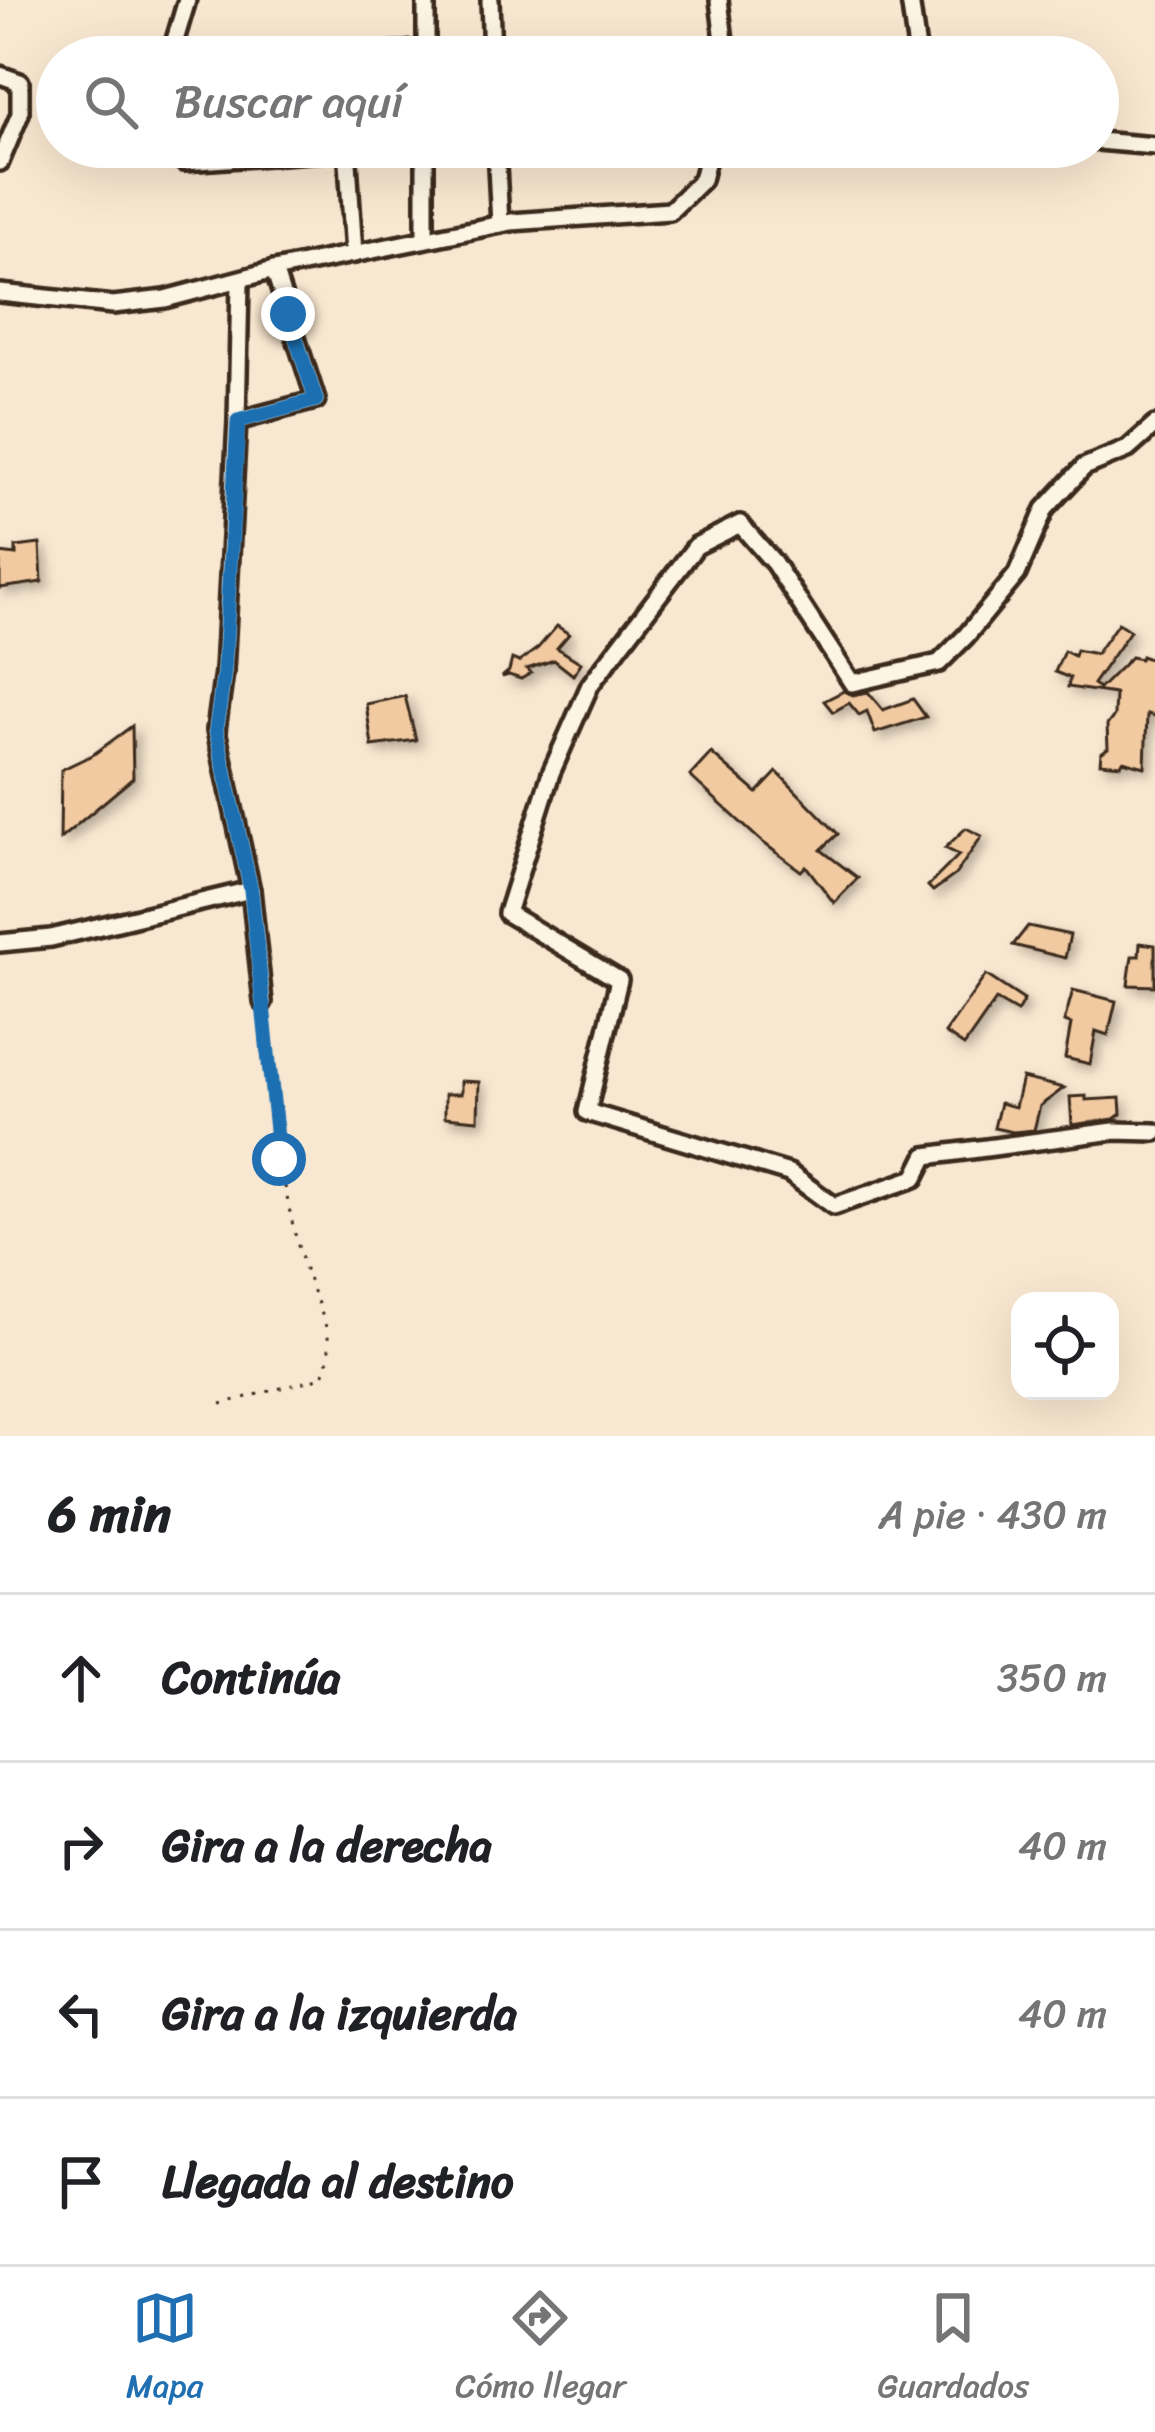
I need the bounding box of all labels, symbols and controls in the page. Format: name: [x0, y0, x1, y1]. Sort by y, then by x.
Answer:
search box: [36, 36, 1119, 168]
text: Buscar aquí: [174, 62, 403, 142]
icon: search: [78, 69, 144, 135]
route end: [261, 287, 315, 341]
route start: [252, 1132, 306, 1186]
map controls: [1011, 1292, 1119, 1400]
button: locate: [1011, 1292, 1119, 1400]
text: 6 min: [48, 1469, 171, 1559]
text: A pie · 430 m: [879, 1480, 1107, 1549]
text: Continúa: [162, 1638, 340, 1718]
text: 350 m: [997, 1643, 1107, 1712]
icon: ahead: [48, 1645, 114, 1711]
text: Gira a la derecha: [162, 1806, 492, 1886]
text: 40 m: [1018, 1811, 1107, 1880]
icon: right: [48, 1813, 114, 1879]
text: Gira a la izquierda: [162, 1974, 517, 2054]
text: 40 m: [1018, 1979, 1107, 2048]
icon: left: [48, 1981, 114, 2047]
text: Llegada al destino: [162, 2142, 514, 2222]
icon: arrive: [48, 2149, 114, 2215]
tab: Mapa: [126, 2285, 203, 2415]
tab: Cómo llegar: [455, 2285, 626, 2415]
tab: Guardados: [877, 2285, 1029, 2415]

